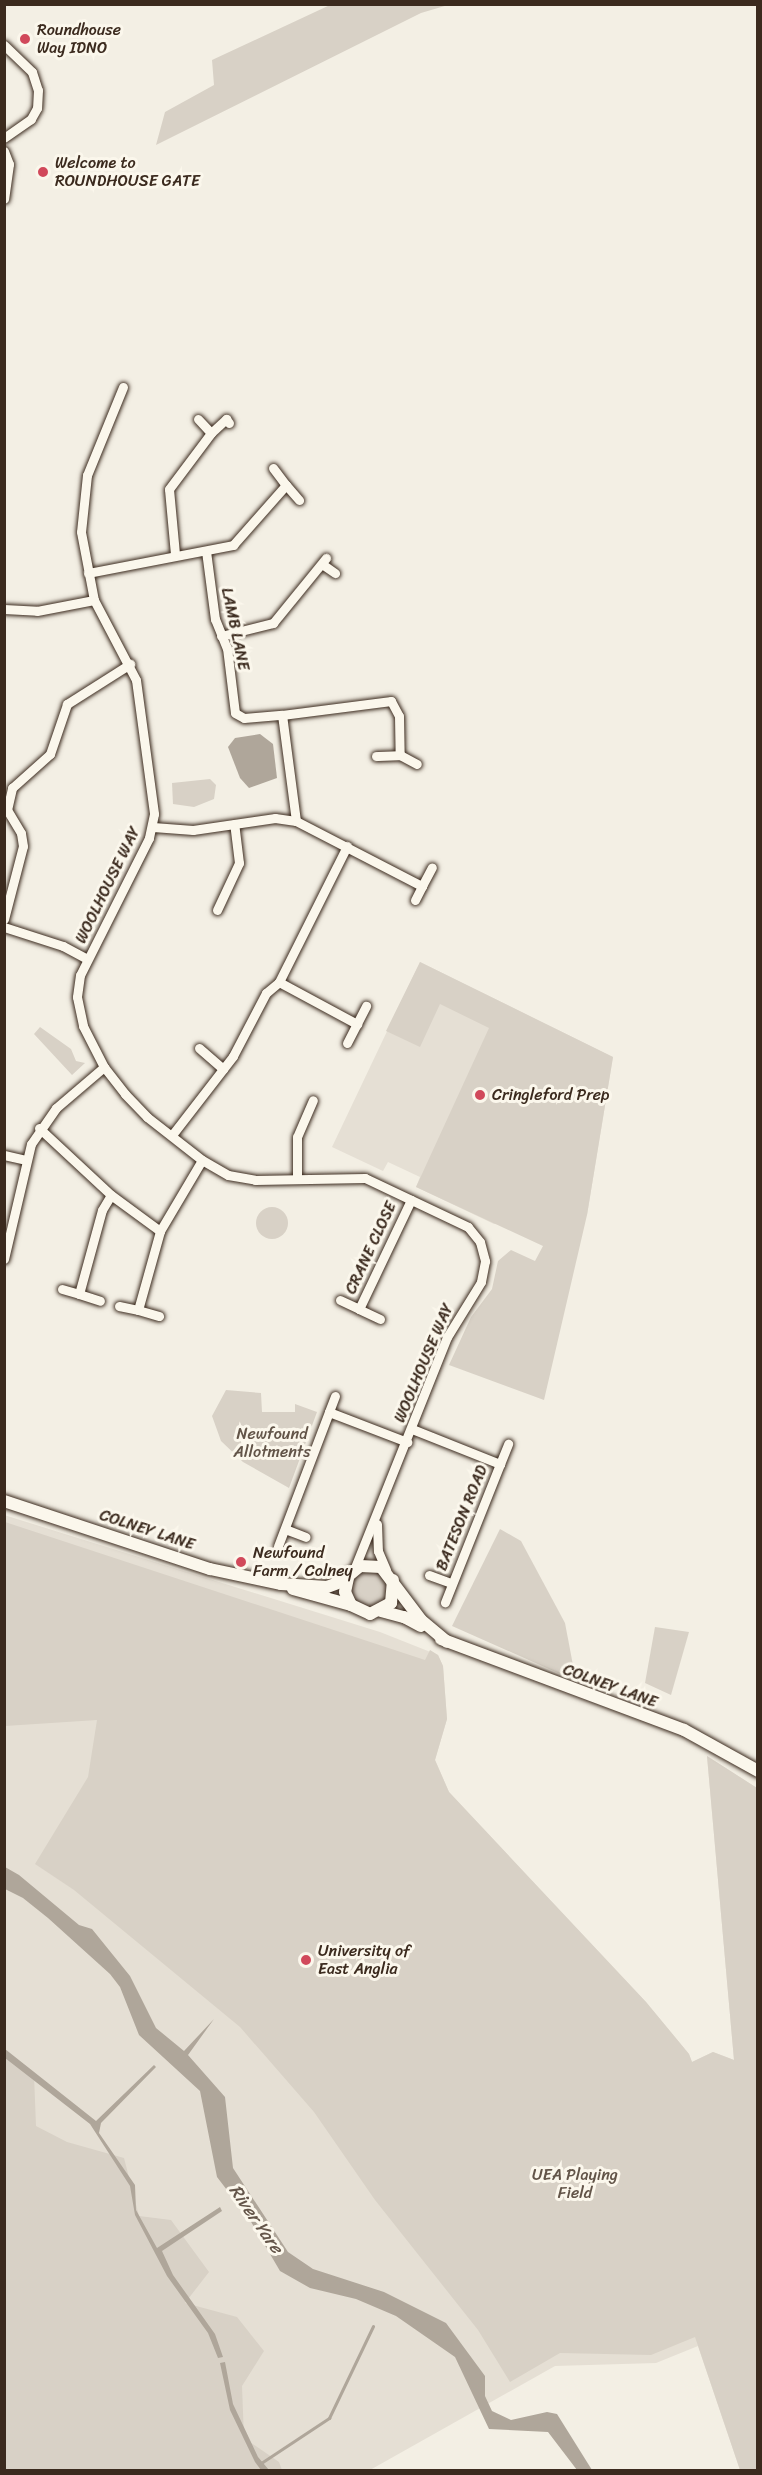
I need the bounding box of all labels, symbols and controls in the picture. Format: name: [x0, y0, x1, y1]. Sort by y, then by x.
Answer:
place label: Roundhouse Way IDNO: [37, 20, 121, 58]
marker: Roundhouse Way IDNO: [18, 32, 32, 46]
place label: Welcome to ROUNDHOUSE GATE: [55, 153, 200, 191]
marker: Welcome to ROUNDHOUSE GATE: [36, 165, 50, 179]
street label: LAMB LANE: [217, 586, 253, 672]
street label: WOOLHOUSE WAY: [72, 824, 144, 946]
place label: Cringleford Prep: [492, 1085, 609, 1105]
marker: Cringleford Prep: [473, 1088, 487, 1102]
street label: CRANE CLOSE: [341, 1199, 401, 1297]
street label: WOOLHOUSE WAY: [390, 1301, 458, 1425]
park label: Newfound Allotments: [233, 1424, 311, 1462]
street label: BATESON ROAD: [432, 1462, 492, 1574]
street label: COLNEY LANE: [97, 1506, 197, 1554]
place label: Newfound Farm / Colney: [253, 1543, 353, 1581]
marker: Newfound Farm / Colney: [234, 1555, 248, 1569]
street label: COLNEY LANE: [560, 1660, 660, 1712]
place label: University of East Anglia: [318, 1941, 410, 1979]
marker: University of East Anglia: [299, 1953, 313, 1967]
park label: UEA Playing Field: [532, 2165, 618, 2203]
water label: River Yare: [224, 2180, 288, 2258]

